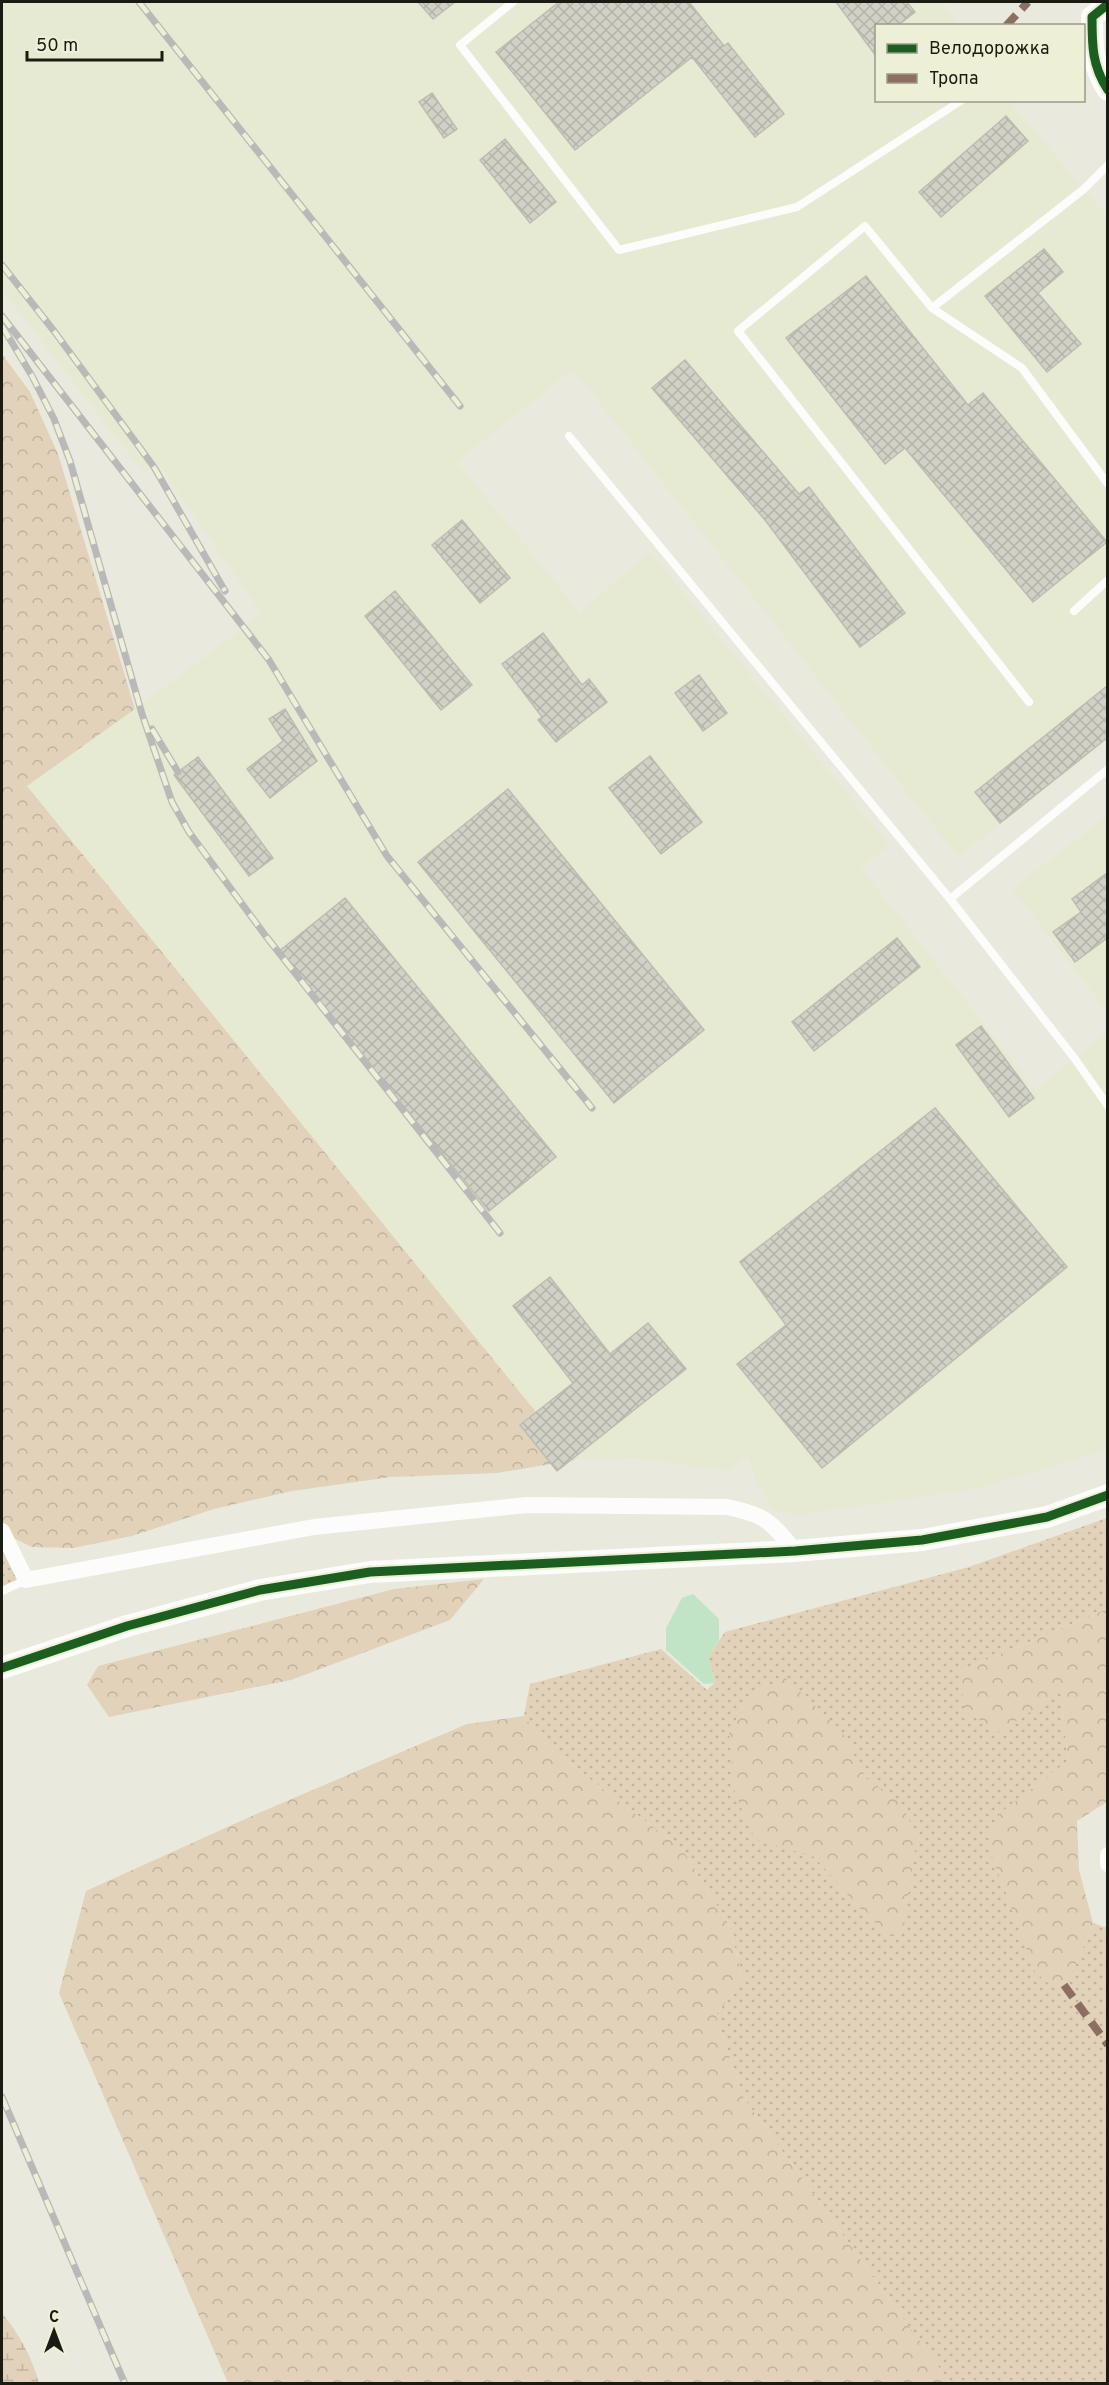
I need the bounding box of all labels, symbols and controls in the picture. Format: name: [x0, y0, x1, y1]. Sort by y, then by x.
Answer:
scale bar: [27, 24, 162, 62]
legend: [875, 24, 1085, 102]
text: 50 m: [36, 35, 78, 58]
text: Велодорожка: [929, 38, 1049, 61]
text: Тропа: [929, 68, 978, 91]
north arrow: [24, 2301, 84, 2361]
text: С: [49, 2308, 59, 2328]

